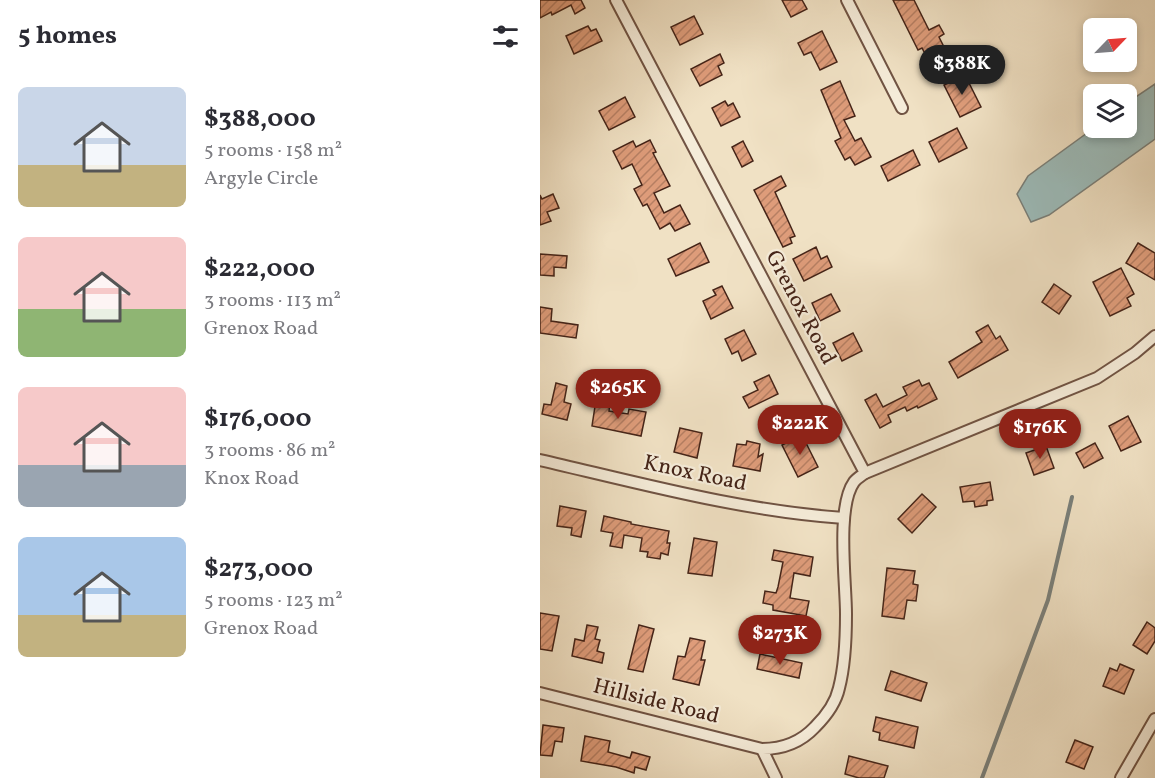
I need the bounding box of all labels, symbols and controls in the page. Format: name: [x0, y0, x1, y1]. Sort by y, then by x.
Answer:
text: 5 homes: [18, 18, 117, 54]
north arrow: [1083, 18, 1137, 72]
map controls: [1083, 18, 1137, 138]
icon: filters: [489, 20, 522, 53]
pin: $388K: [920, 45, 1004, 96]
text: $388K: [933, 50, 991, 78]
button: layers: [1083, 84, 1137, 138]
text: $388,000: [204, 101, 316, 137]
icon: home: [66, 111, 138, 183]
text: 5 rooms · 158 m²: [204, 137, 342, 165]
text: Argyle Circle: [204, 165, 318, 193]
street label: Grenox Road: [757, 245, 843, 371]
text: $222,000: [204, 251, 315, 287]
icon: home: [66, 261, 138, 333]
text: 3 rooms · 113 m²: [204, 287, 341, 315]
text: Grenox Road: [204, 315, 318, 343]
pin: $265K: [576, 369, 660, 420]
text: $265K: [590, 374, 646, 402]
text: $176,000: [204, 401, 311, 437]
pin: $222K: [758, 405, 842, 456]
pin: $176K: [998, 409, 1082, 460]
text: $222K: [772, 410, 828, 438]
icon: home: [66, 411, 138, 483]
text: $176K: [1013, 414, 1067, 442]
text: 3 rooms · 86 m²: [204, 437, 335, 465]
street label: Knox Road: [640, 448, 750, 500]
text: Knox Road: [204, 465, 299, 493]
text: $273,000: [204, 551, 313, 587]
icon: home: [66, 561, 138, 633]
text: 5 rooms · 123 m²: [204, 587, 343, 615]
text: Grenox Road: [204, 615, 318, 643]
pin: $273K: [738, 615, 822, 666]
text: $273K: [752, 620, 808, 648]
street label: Hillside Road: [590, 671, 722, 733]

